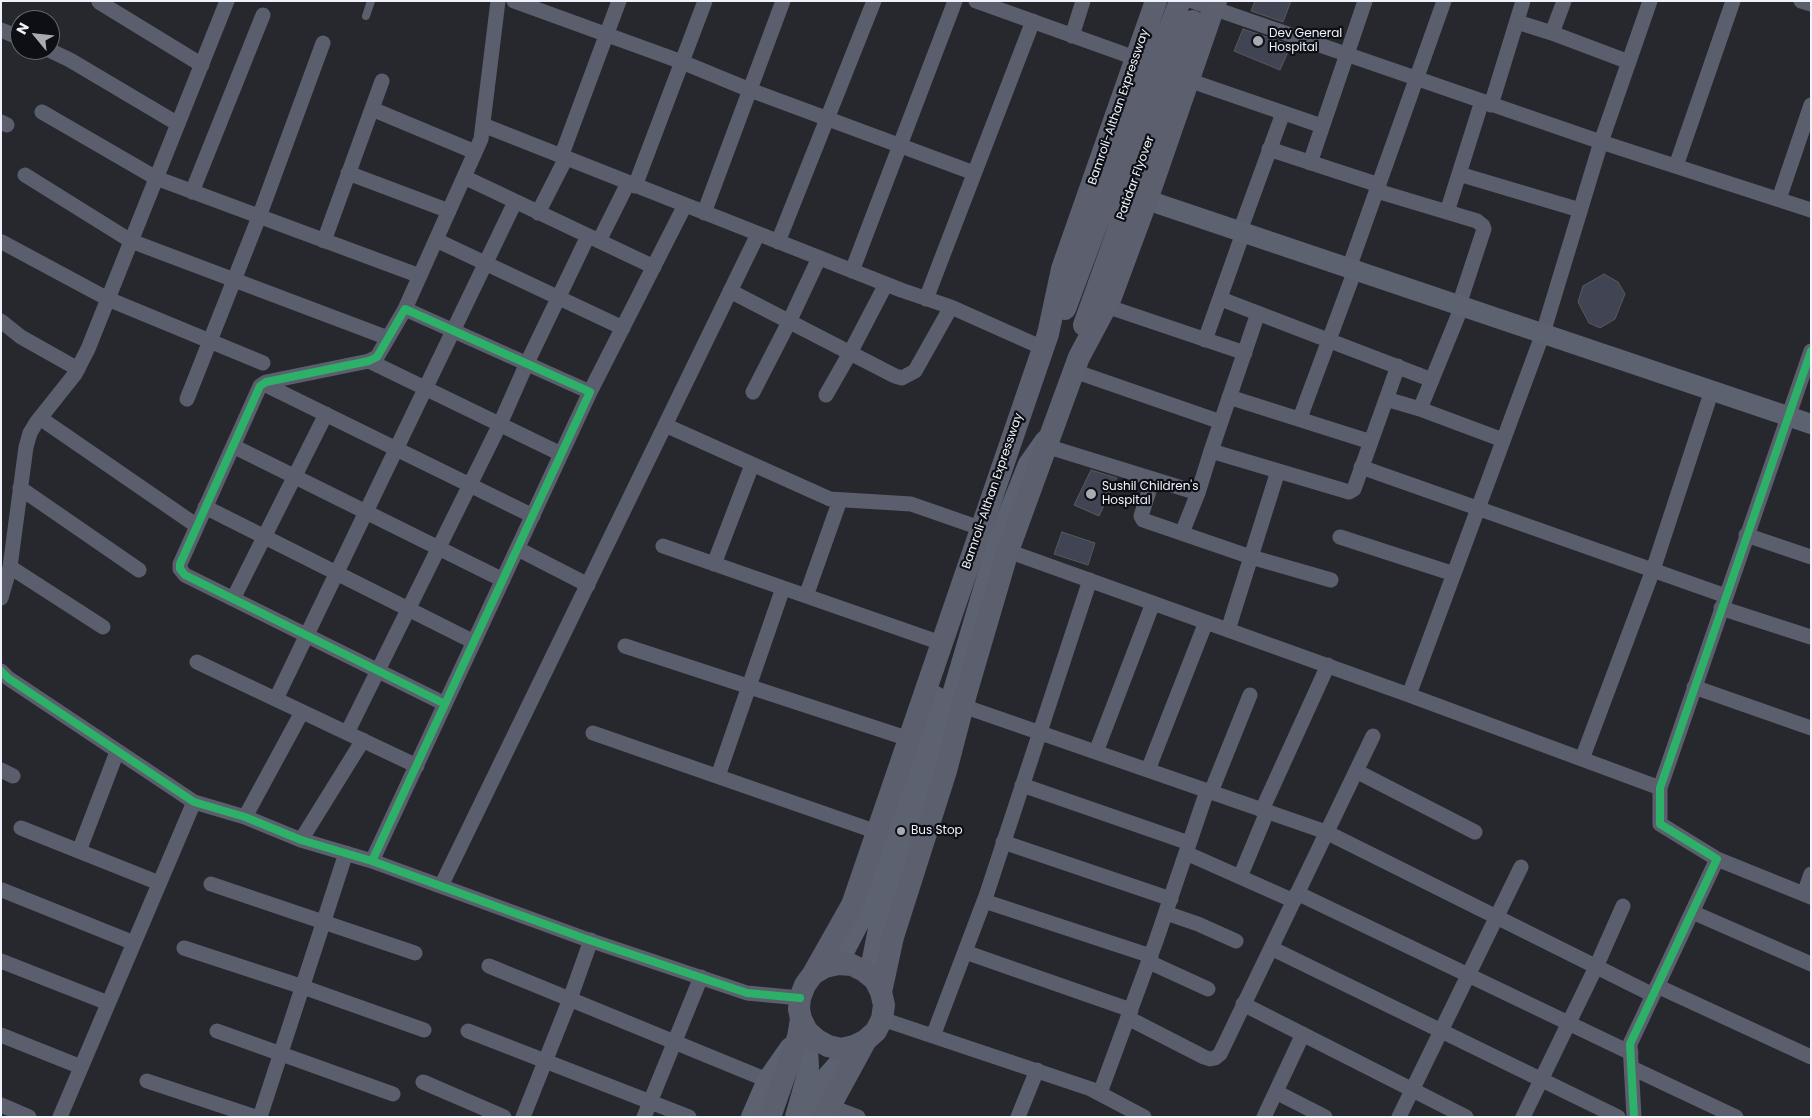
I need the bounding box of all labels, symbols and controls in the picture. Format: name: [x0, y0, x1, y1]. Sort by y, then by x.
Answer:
north arrow: [10, 10, 60, 60]
text: N: [11, 19, 34, 38]
street label: Bamroli-Althan Expressway: [1086, 27, 1152, 187]
place label: Dev General Hospital: [1269, 27, 1342, 55]
marker: Dev General Hospital: [1251, 34, 1265, 48]
street label: Patidar Flyover: [1114, 134, 1158, 222]
street label: Bamroli-Althan Expressway: [960, 411, 1026, 571]
place label: Sushil Children's Hospital: [1102, 480, 1199, 508]
marker: Sushil Children's Hospital: [1084, 487, 1098, 501]
place label: Bus Stop: [911, 824, 963, 838]
marker: Bus Stop: [895, 825, 907, 837]

